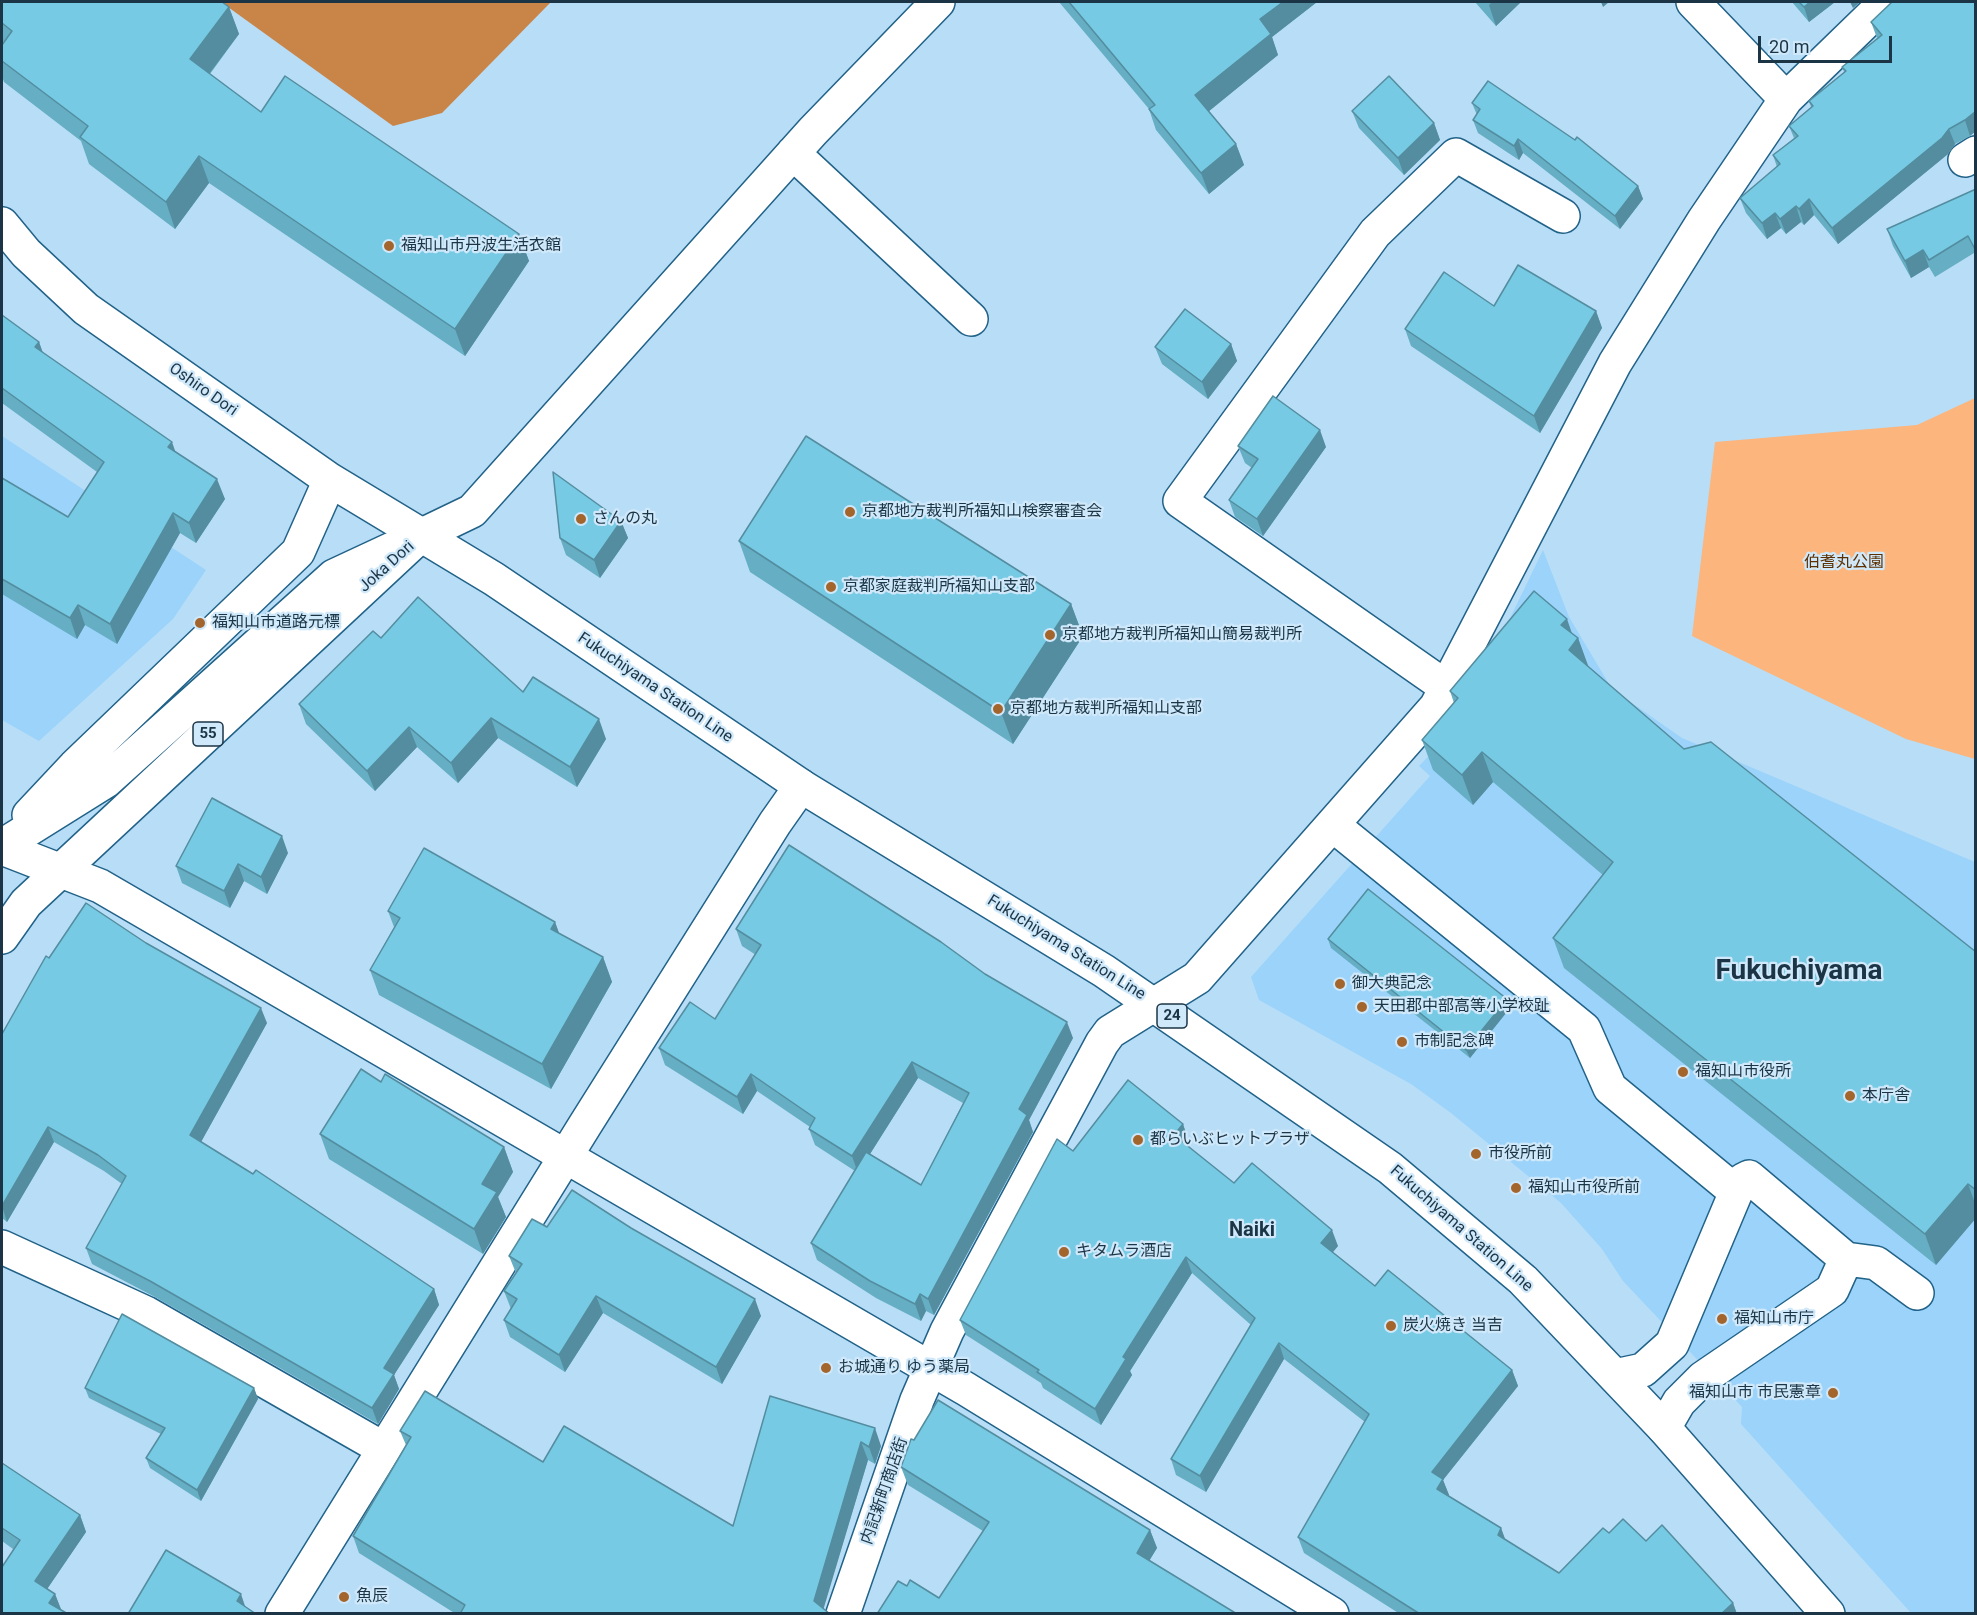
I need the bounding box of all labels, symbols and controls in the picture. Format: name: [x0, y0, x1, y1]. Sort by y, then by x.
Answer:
scale bar: [1761, 24, 1894, 62]
text: 20 m: [1769, 36, 1809, 57]
place label: 福知山市丹波生活衣館: [401, 236, 561, 256]
marker: 福知山市丹波生活衣館: [382, 239, 396, 253]
street label: Oshiro Dori: [165, 359, 241, 421]
place label: 京都地方裁判所福知山検察審査会: [862, 502, 1102, 522]
marker: 京都地方裁判所福知山検察審査会: [843, 505, 857, 519]
place label: さんの丸: [593, 509, 657, 529]
marker: さんの丸: [574, 512, 588, 526]
street label: Joka Dori: [355, 537, 419, 597]
park label: 伯耆丸公園: [1804, 553, 1884, 573]
place label: 京都家庭裁判所福知山支部: [843, 577, 1035, 597]
marker: 京都家庭裁判所福知山支部: [824, 580, 838, 594]
place label: 福知山市道路元標: [212, 613, 340, 633]
marker: 福知山市道路元標: [193, 616, 207, 630]
place label: 京都地方裁判所福知山簡易裁判所: [1062, 625, 1302, 645]
marker: 京都地方裁判所福知山簡易裁判所: [1043, 628, 1057, 642]
street label: Fukuchiyama Station Line: [574, 629, 736, 747]
place label: 京都地方裁判所福知山支部: [1010, 699, 1202, 719]
marker: 京都地方裁判所福知山支部: [991, 702, 1005, 716]
road number: 55: [193, 722, 223, 746]
street label: Fukuchiyama Station Line: [983, 891, 1149, 1005]
district label: Fukuchiyama: [1715, 955, 1883, 989]
place label: 御大典記念: [1352, 974, 1432, 994]
marker: 御大典記念: [1333, 977, 1347, 991]
place label: 天田郡中部高等小学校趾: [1374, 997, 1550, 1017]
marker: 天田郡中部高等小学校趾: [1355, 1000, 1369, 1014]
road number: 24: [1157, 1004, 1187, 1028]
place label: 市制記念碑: [1414, 1032, 1494, 1052]
marker: 市制記念碑: [1395, 1035, 1409, 1049]
place label: 福知山市役所: [1695, 1062, 1791, 1082]
marker: 福知山市役所: [1676, 1065, 1690, 1079]
place label: 本庁舎: [1862, 1086, 1910, 1106]
marker: 本庁舎: [1843, 1089, 1857, 1103]
place label: 都らいぶヒットプラザ: [1150, 1130, 1310, 1150]
marker: 都らいぶヒットプラザ: [1131, 1133, 1145, 1147]
place label: 市役所前: [1488, 1144, 1552, 1164]
marker: 市役所前: [1469, 1147, 1483, 1161]
street label: Fukuchiyama Station Line: [1386, 1162, 1536, 1296]
place label: 福知山市役所前: [1528, 1178, 1640, 1198]
marker: 福知山市役所前: [1509, 1181, 1523, 1195]
district label: Naiki: [1229, 1219, 1275, 1243]
place label: キタムラ酒店: [1076, 1242, 1172, 1262]
marker: キタムラ酒店: [1057, 1245, 1071, 1259]
place label: 福知山市庁: [1734, 1309, 1814, 1329]
marker: 福知山市庁: [1715, 1312, 1729, 1326]
place label: 炭火焼き 当吉: [1403, 1316, 1503, 1336]
marker: 炭火焼き 当吉: [1384, 1319, 1398, 1333]
place label: お城通り ゆう薬局: [838, 1358, 970, 1378]
marker: お城通り ゆう薬局: [819, 1361, 833, 1375]
place label: 福知山市 市民憲章: [1689, 1383, 1821, 1403]
marker: 福知山市 市民憲章: [1826, 1386, 1840, 1400]
street label: 内記新町商店街: [858, 1435, 912, 1547]
place label: 魚辰: [356, 1587, 388, 1607]
marker: 魚辰: [337, 1590, 351, 1604]

